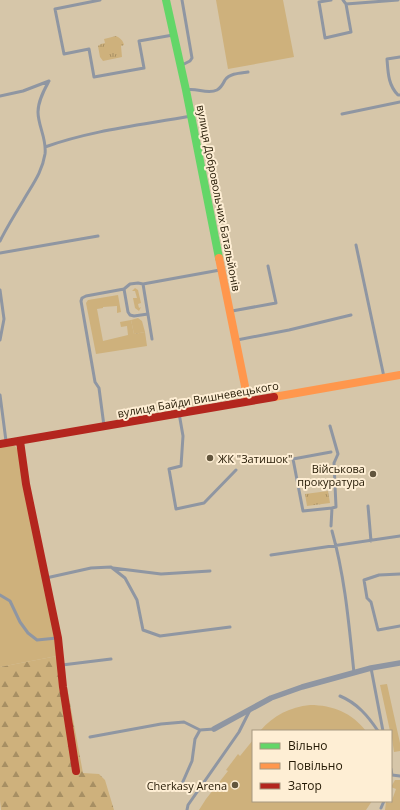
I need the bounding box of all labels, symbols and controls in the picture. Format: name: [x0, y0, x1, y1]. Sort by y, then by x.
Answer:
street label: вулиця Добровольчих Батальйонів: [194, 104, 244, 292]
street label: вулиця Байди Вишневецького: [116, 377, 280, 421]
place label: ЖК "Затишок": [218, 451, 292, 466]
marker: ЖК "Затишок": [205, 453, 215, 463]
place label: Військова прокуратура: [297, 461, 365, 489]
marker: Військова прокуратура: [368, 469, 378, 479]
legend: [252, 730, 392, 802]
text: Вільно: [288, 737, 328, 754]
text: Повільно: [288, 757, 343, 774]
text: Затор: [288, 777, 322, 794]
place label: Cherkasy Arena: [147, 778, 227, 793]
marker: Cherkasy Arena: [230, 780, 240, 790]

